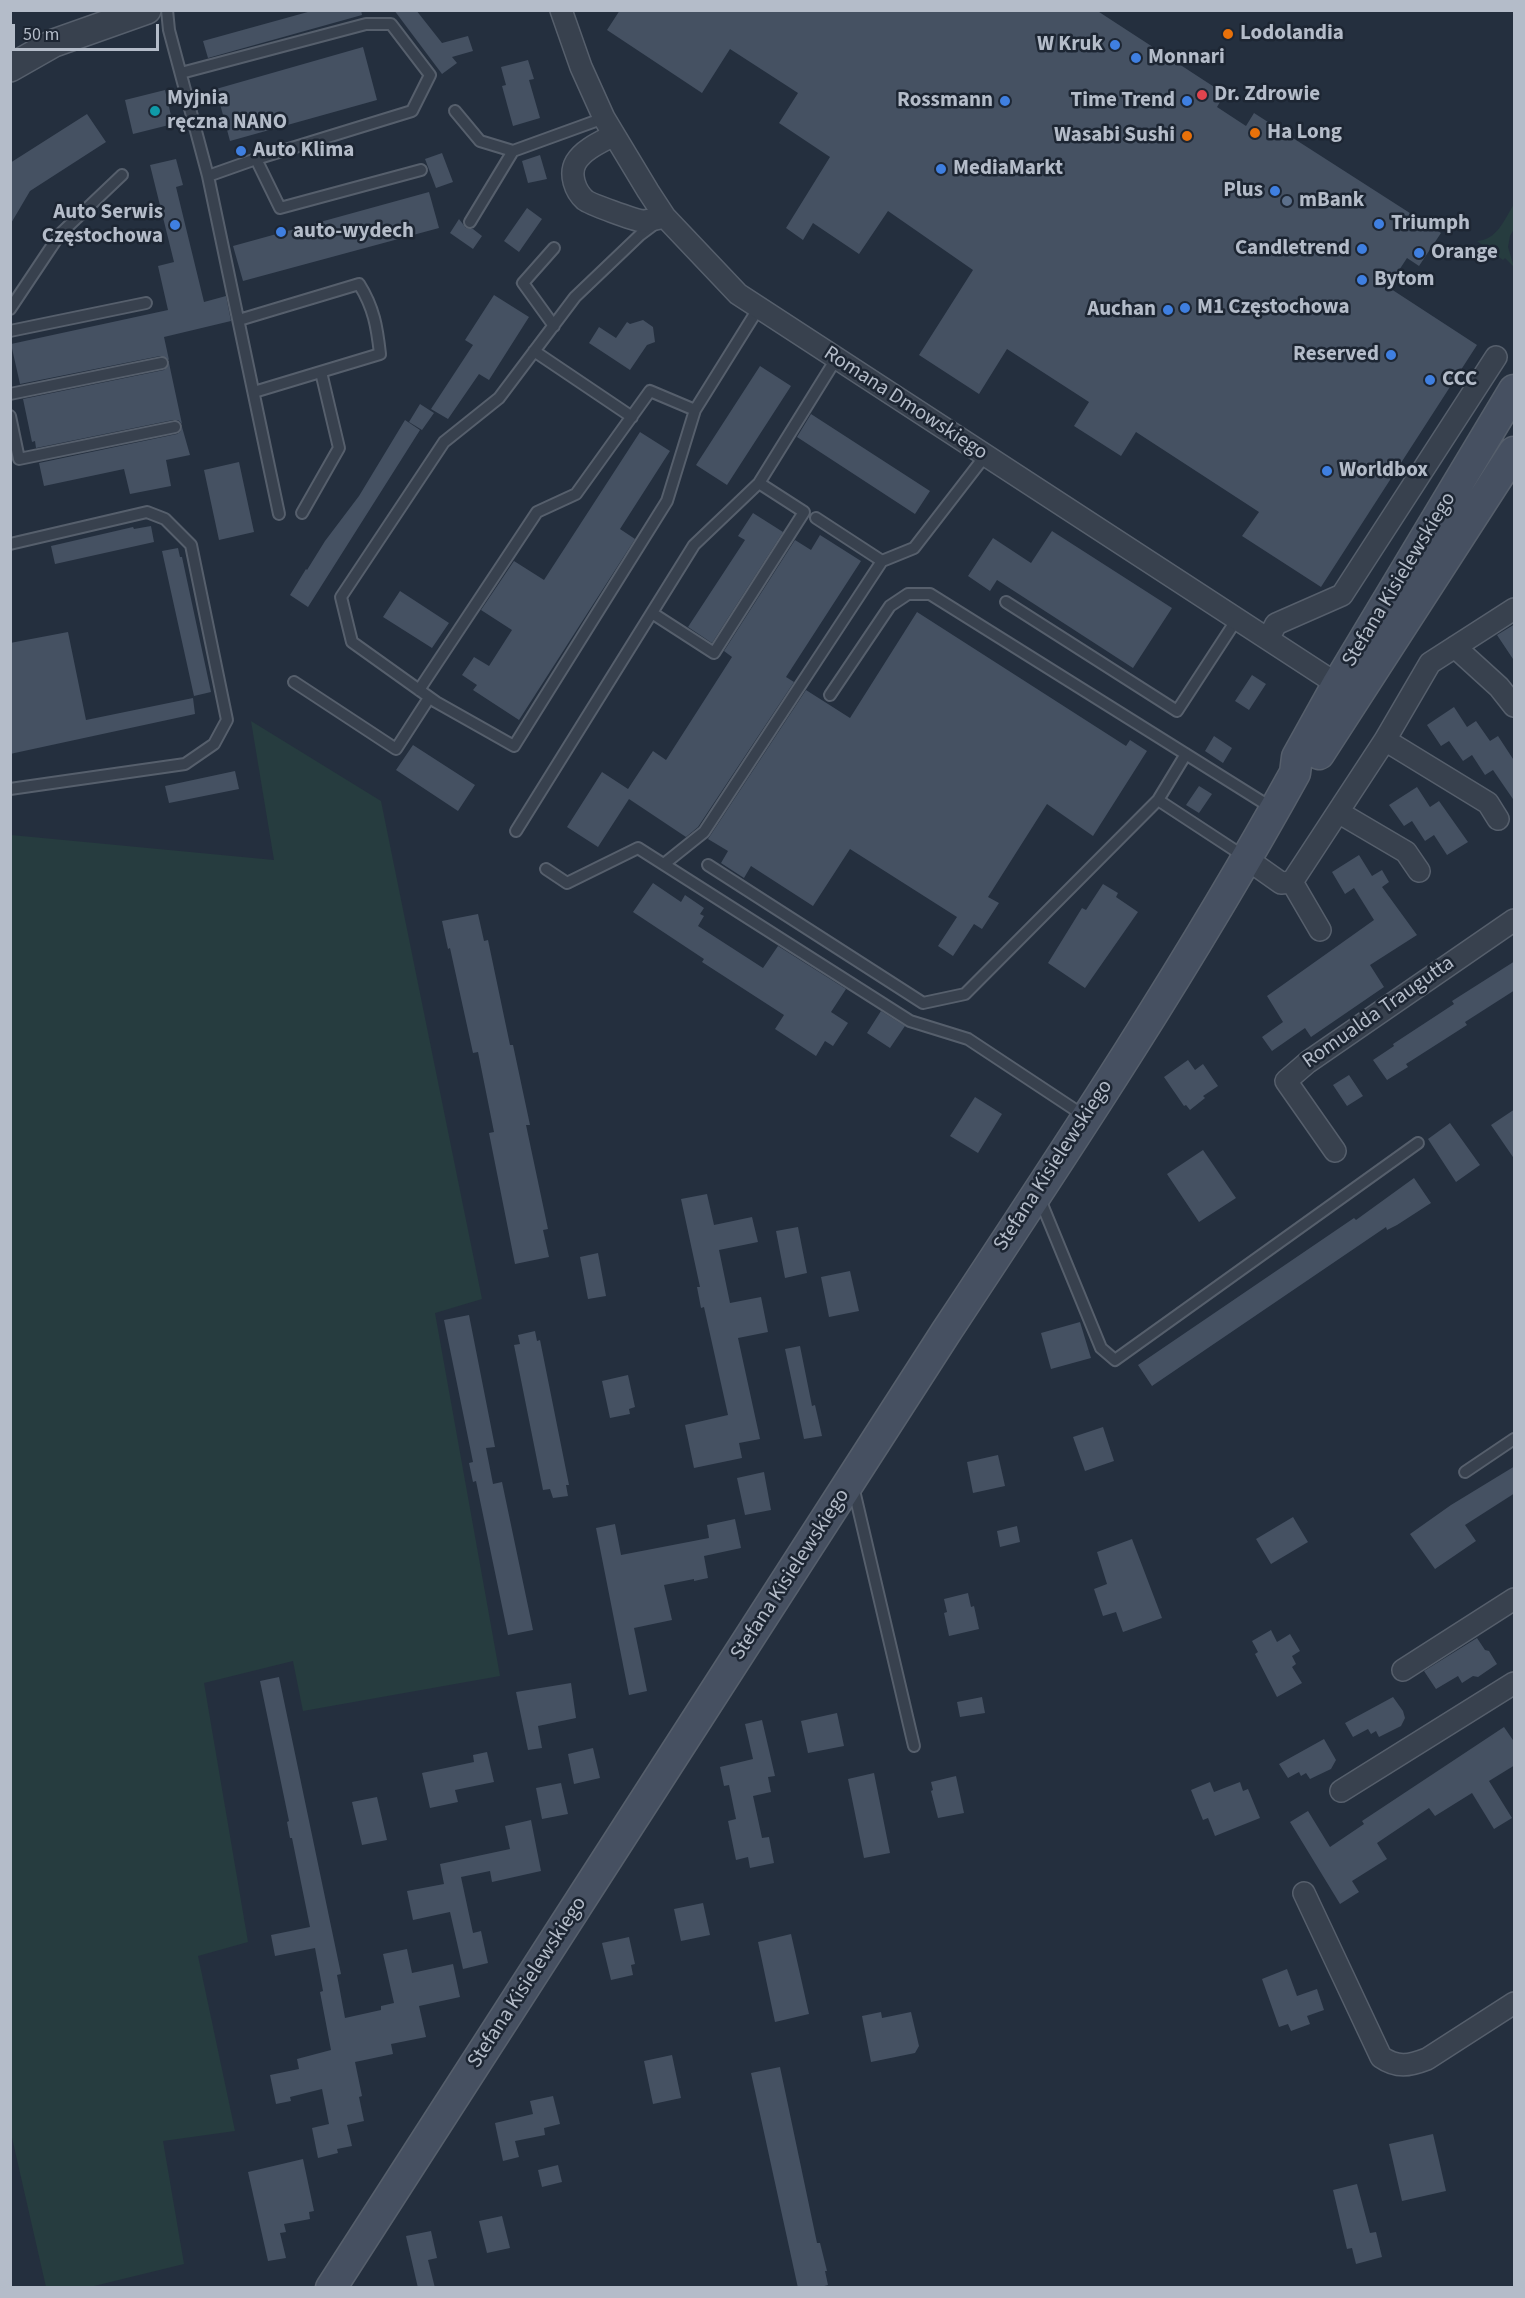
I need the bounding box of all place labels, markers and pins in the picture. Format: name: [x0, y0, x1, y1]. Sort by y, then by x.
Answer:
place label: Lodolandia: [1240, 21, 1344, 47]
marker: Lodolandia: [1221, 27, 1235, 41]
place label: W Kruk: [1037, 32, 1103, 58]
marker: W Kruk: [1108, 38, 1122, 52]
place label: Monnari: [1148, 45, 1225, 71]
marker: Monnari: [1129, 51, 1143, 65]
place label: Dr. Zdrowie: [1214, 82, 1320, 108]
place label: Myjnia ręczna NANO: [167, 86, 287, 136]
place label: Rossmann: [897, 88, 993, 114]
place label: Time Trend: [1071, 88, 1175, 114]
marker: Dr. Zdrowie: [1195, 88, 1209, 102]
marker: Rossmann: [998, 94, 1012, 108]
marker: Time Trend: [1180, 94, 1194, 108]
marker: Myjnia ręczna NANO: [148, 104, 162, 118]
place label: Ha Long: [1267, 120, 1342, 146]
place label: Wasabi Sushi: [1054, 123, 1175, 149]
marker: Ha Long: [1248, 126, 1262, 140]
marker: Wasabi Sushi: [1180, 129, 1194, 143]
place label: Auto Klima: [253, 138, 354, 164]
marker: Auto Klima: [234, 144, 248, 158]
place label: MediaMarkt: [953, 156, 1063, 182]
marker: MediaMarkt: [934, 162, 948, 176]
place label: Plus: [1223, 178, 1263, 204]
marker: Plus: [1268, 184, 1282, 198]
place label: mBank: [1299, 188, 1364, 214]
marker: mBank: [1280, 194, 1294, 208]
place label: Auto Serwis Częstochowa: [42, 200, 163, 250]
place label: Triumph: [1391, 211, 1470, 237]
marker: Triumph: [1372, 217, 1386, 231]
marker: Auto Serwis Częstochowa: [168, 218, 182, 232]
place label: auto-wydech: [293, 219, 414, 245]
marker: auto-wydech: [274, 225, 288, 239]
place label: Candletrend: [1235, 236, 1350, 262]
place label: Orange: [1431, 240, 1498, 266]
marker: Candletrend: [1355, 242, 1369, 256]
marker: Orange: [1412, 246, 1426, 260]
place label: Bytom: [1374, 267, 1435, 293]
marker: Bytom: [1355, 273, 1369, 287]
place label: M1 Częstochowa: [1197, 295, 1349, 321]
place label: Auchan: [1087, 297, 1156, 323]
marker: M1 Częstochowa: [1178, 301, 1192, 315]
marker: Auchan: [1161, 303, 1175, 317]
place label: Reserved: [1293, 342, 1379, 368]
marker: Reserved: [1384, 348, 1398, 362]
place label: CCC: [1442, 367, 1477, 393]
marker: CCC: [1423, 373, 1437, 387]
place label: Worldbox: [1339, 458, 1428, 484]
marker: Worldbox: [1320, 464, 1334, 478]

